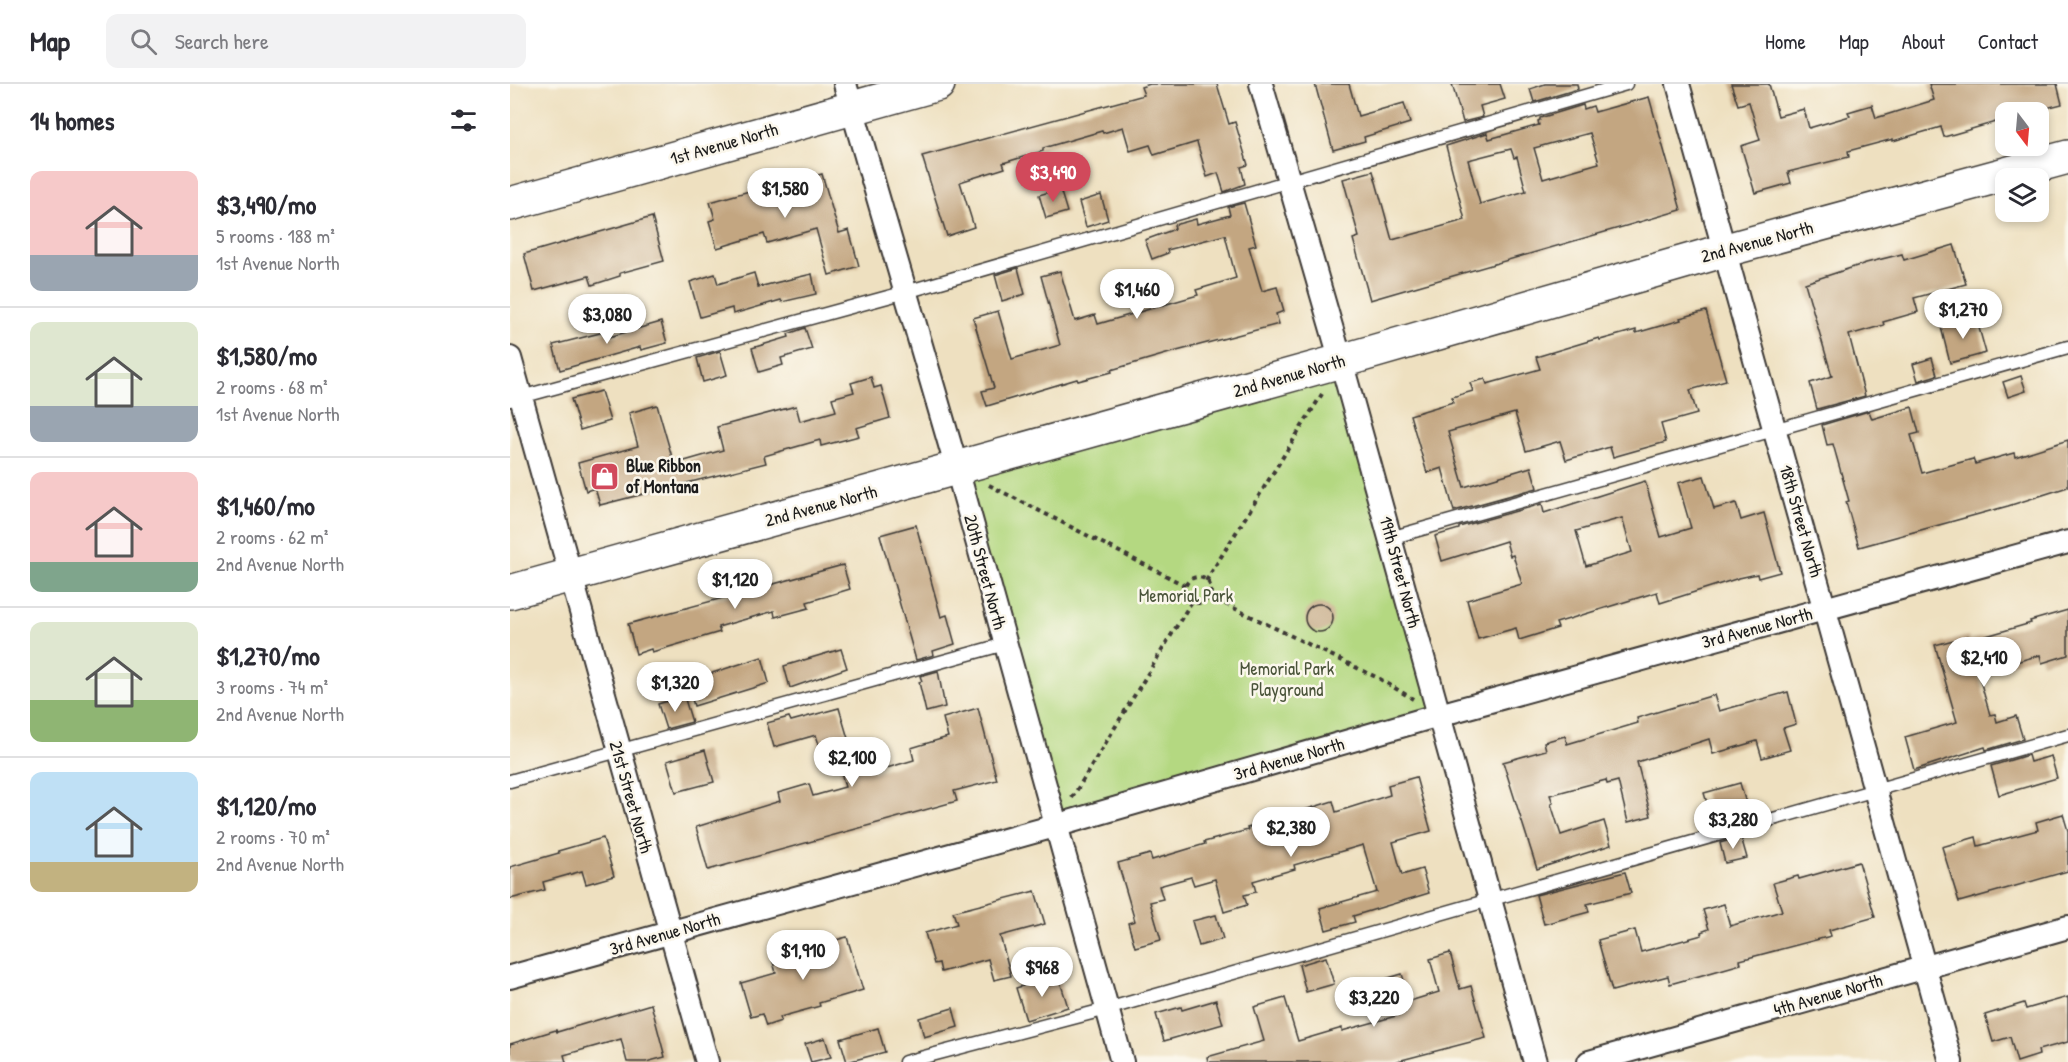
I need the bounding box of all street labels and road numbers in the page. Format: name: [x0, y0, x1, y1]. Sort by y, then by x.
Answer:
street label: 1st Avenue North: [667, 116, 781, 171]
street label: 2nd Avenue North: [1698, 214, 1816, 268]
street label: 2nd Avenue North: [1230, 348, 1348, 403]
street label: 18th Street North: [1774, 462, 1830, 580]
street label: 2nd Avenue North: [762, 478, 880, 532]
street label: 20th Street North: [958, 512, 1013, 632]
street label: 19th Street North: [1374, 513, 1427, 631]
street label: 3rd Avenue North: [1699, 601, 1815, 654]
street label: 3rd Avenue North: [1231, 731, 1347, 786]
street label: 21st Street North: [604, 738, 660, 856]
street label: 3rd Avenue North: [607, 906, 723, 961]
street label: 4th Avenue North: [1771, 967, 1886, 1022]

